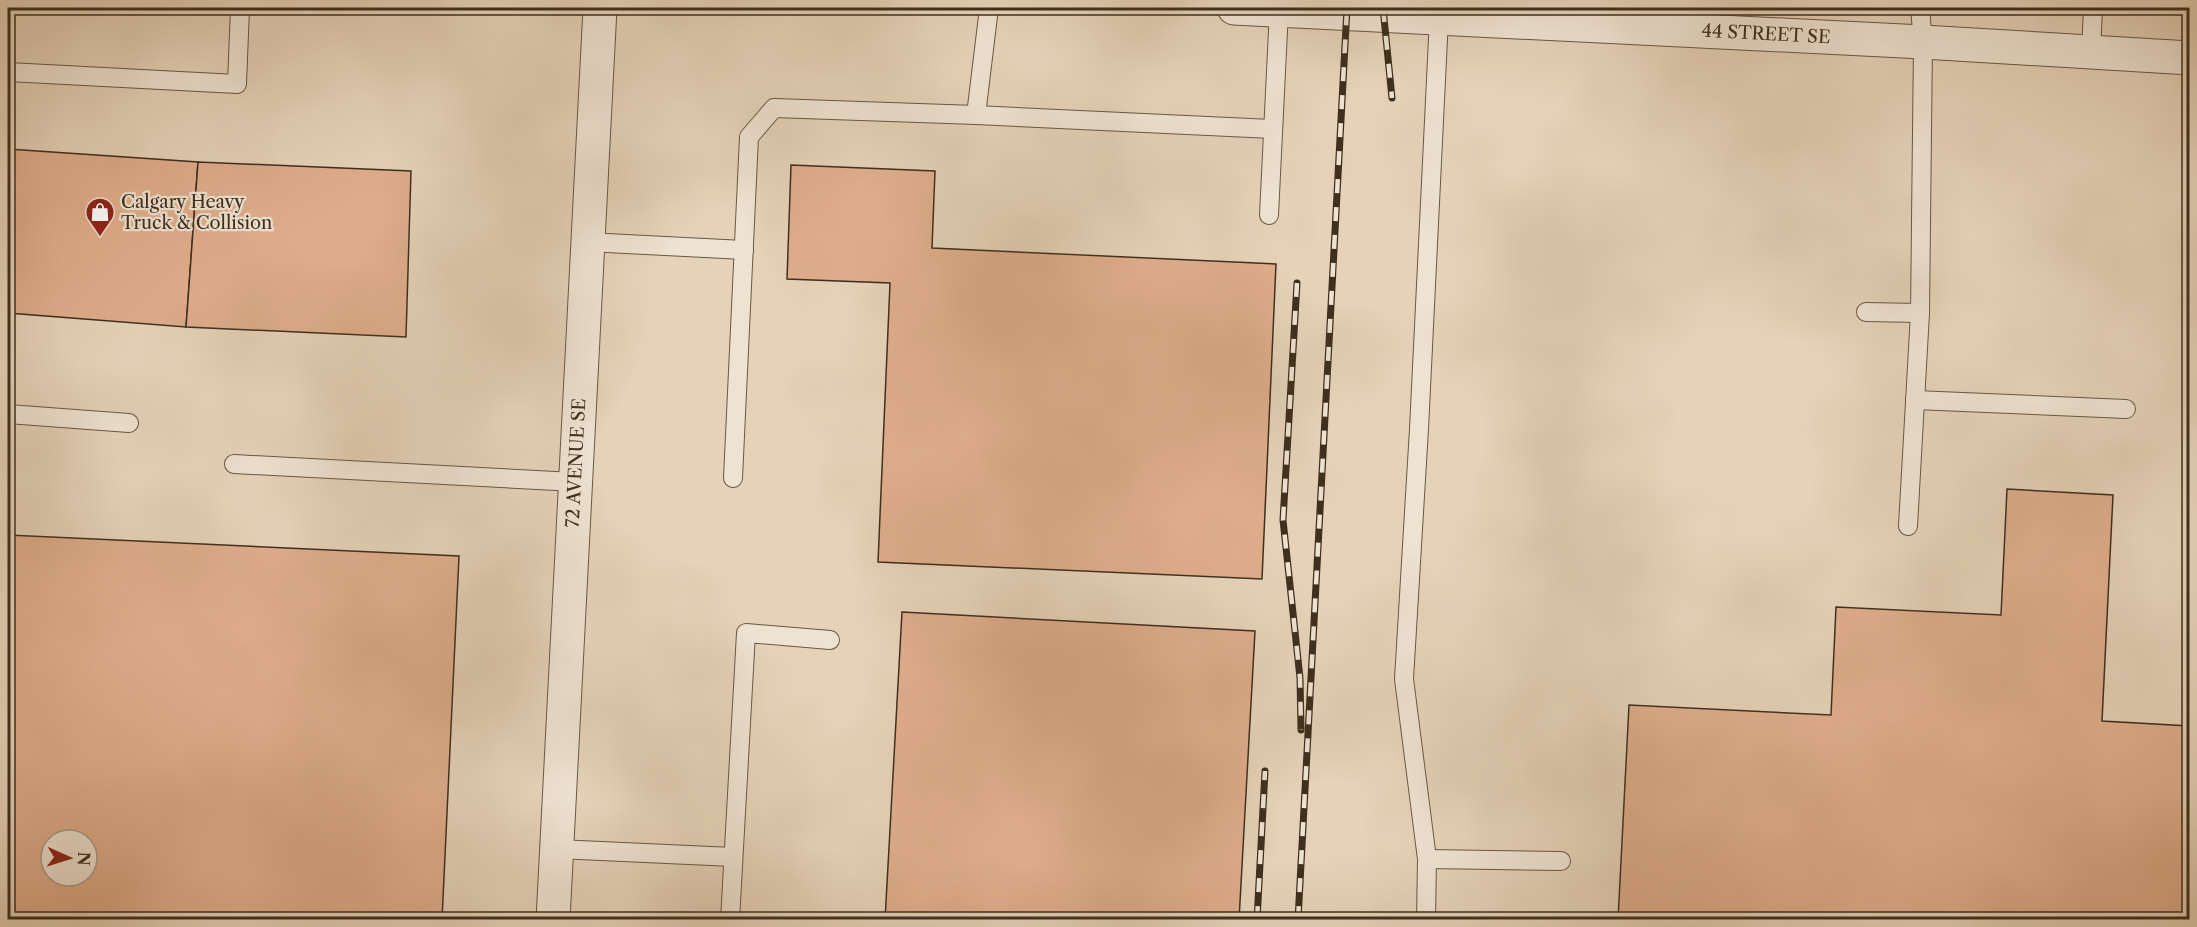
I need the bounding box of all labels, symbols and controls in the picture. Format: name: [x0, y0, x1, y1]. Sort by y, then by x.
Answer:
street label: 44 STREET SE: [1701, 20, 1831, 48]
place label: Calgary Heavy Truck & Collision: [121, 191, 272, 234]
shop icon: Calgary Heavy Truck & Collision: [84, 196, 116, 238]
street label: 72 AVENUE SE: [562, 398, 590, 528]
north arrow: [39, 828, 99, 888]
text: N: [74, 851, 94, 866]

